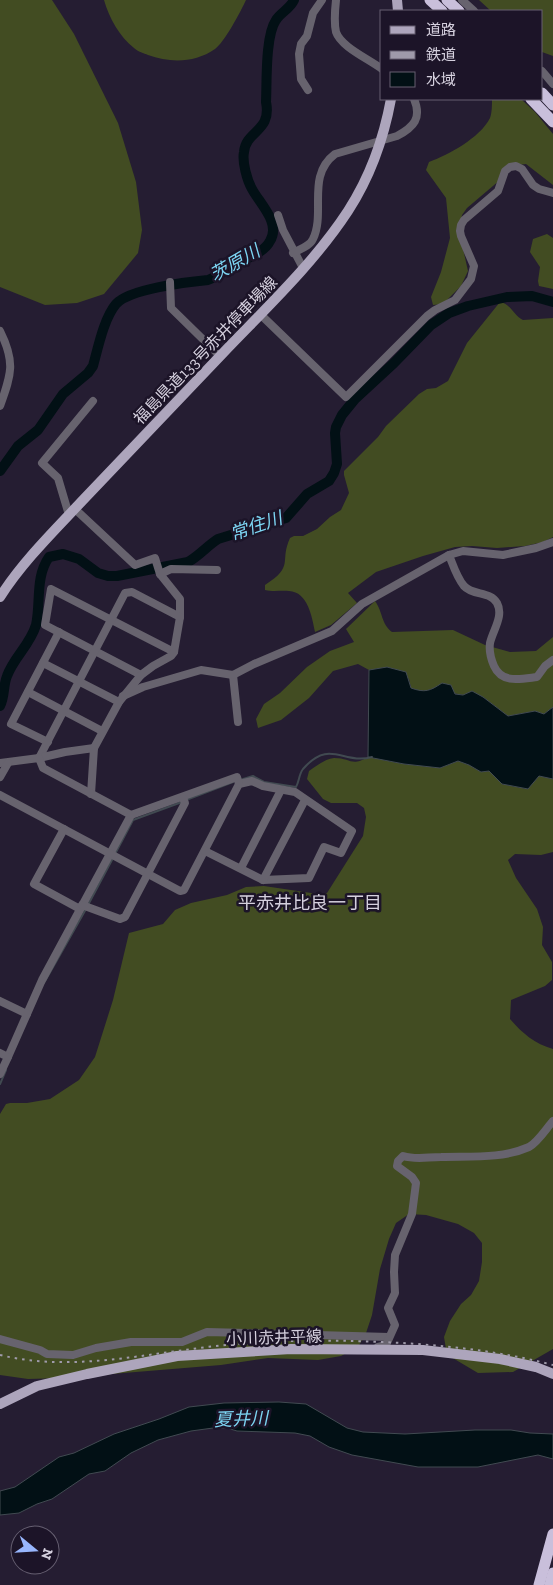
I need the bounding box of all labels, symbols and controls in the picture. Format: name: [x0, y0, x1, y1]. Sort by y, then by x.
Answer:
legend: [380, 10, 543, 100]
text: 道路: [426, 21, 456, 39]
text: 鉄道: [426, 46, 456, 64]
text: 水域: [426, 71, 456, 89]
water label: 茨原川: [206, 239, 266, 286]
street label: 福島県道133号赤井停車場線: [130, 273, 281, 428]
water label: 常住川: [227, 506, 287, 545]
district label: 平赤井比良一丁目: [238, 892, 382, 914]
street label: 小川赤井平線: [226, 1326, 322, 1349]
water label: 夏井川: [214, 1407, 270, 1431]
north arrow: [10, 1525, 60, 1575]
text: N: [37, 1546, 57, 1562]

